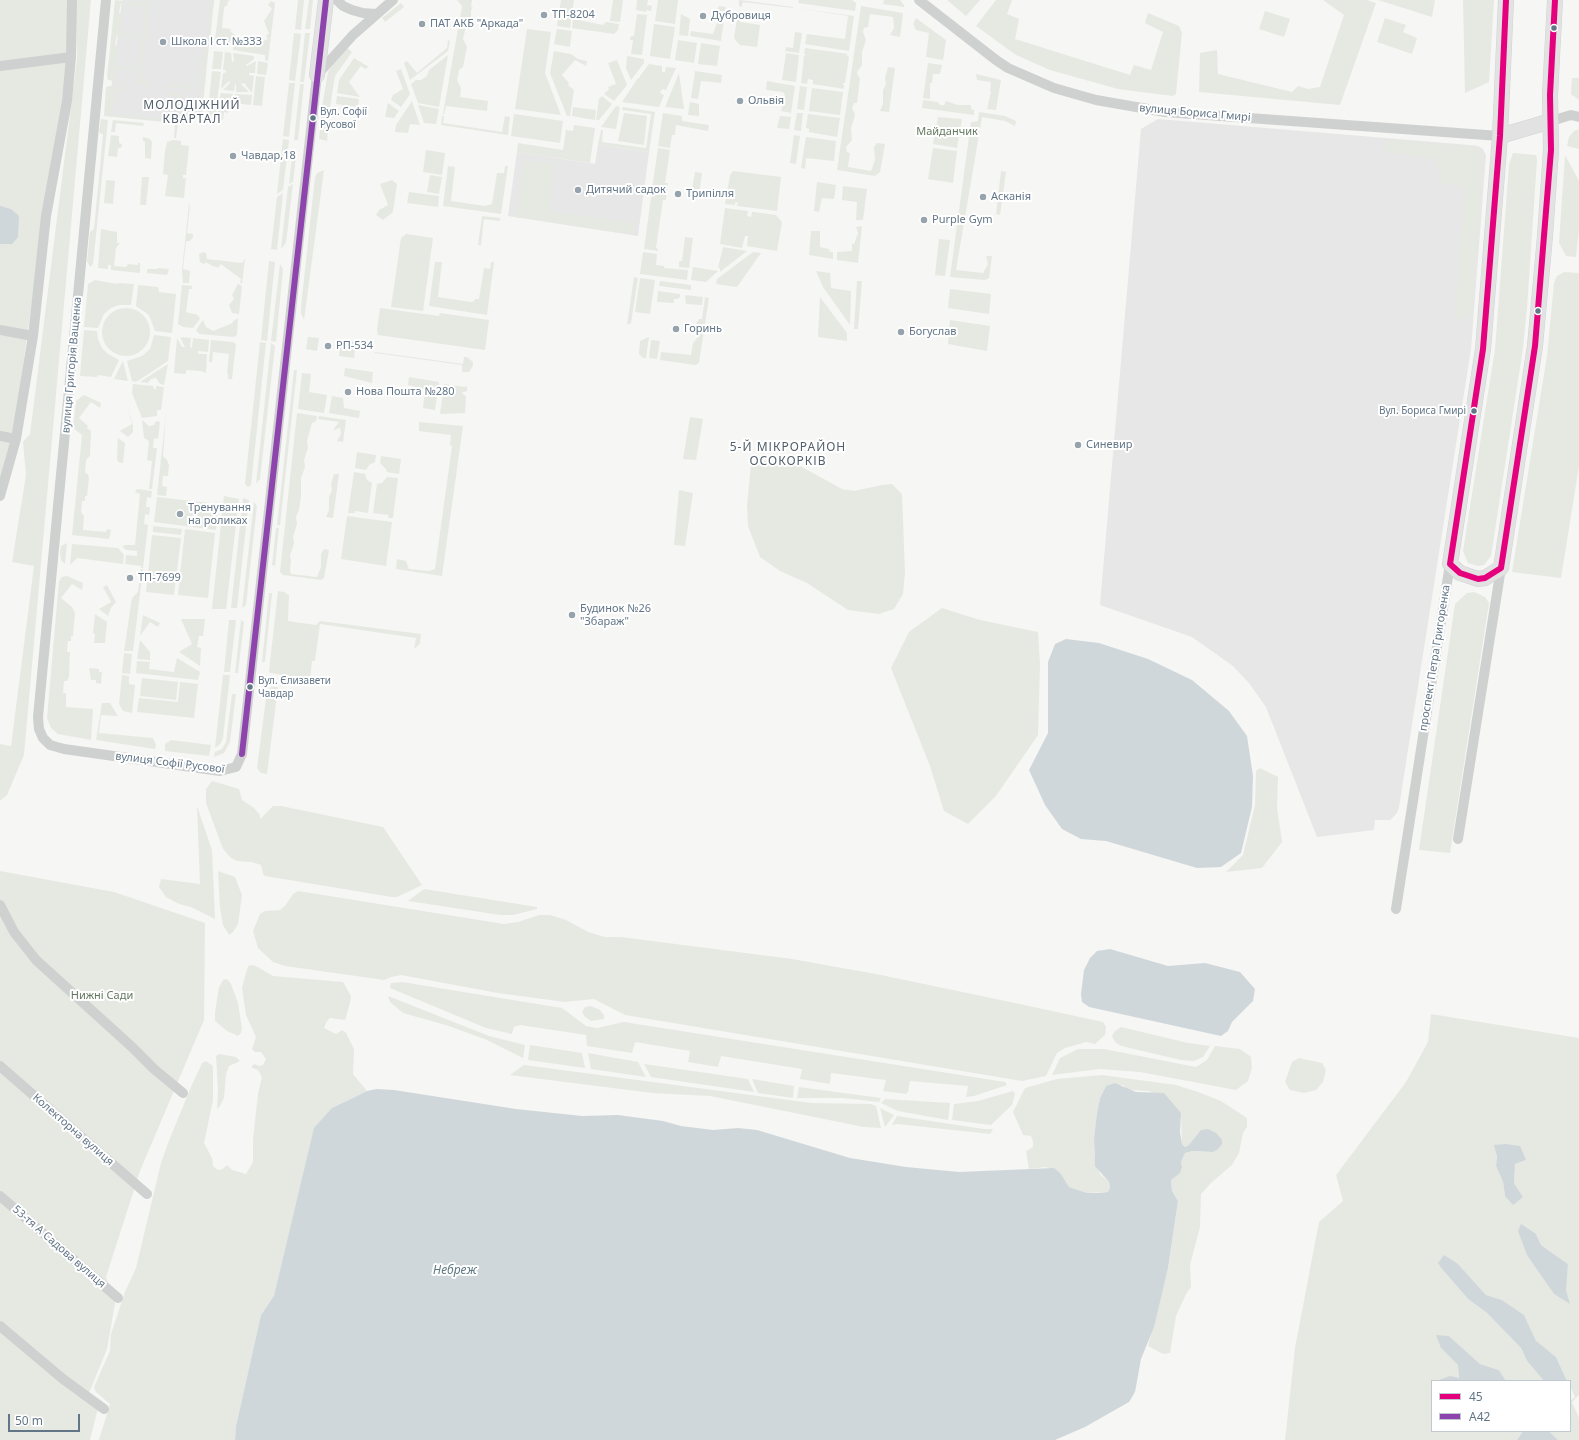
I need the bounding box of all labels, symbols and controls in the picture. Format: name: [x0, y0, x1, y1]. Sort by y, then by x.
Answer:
place label: ТП-8204: [552, 8, 595, 22]
place label: Дубровиця: [711, 9, 771, 23]
marker: ТП-8204: [539, 10, 549, 20]
marker: Дубровиця: [698, 11, 708, 21]
place label: ПАТ АКБ "Аркада": [430, 17, 523, 31]
marker: ПАТ АКБ "Аркада": [417, 19, 427, 29]
unlabelled marker: [1549, 23, 1559, 33]
place label: Школа І ст. №333: [171, 35, 262, 49]
marker: Школа І ст. №333: [158, 37, 168, 47]
place label: Ольвія: [748, 94, 784, 108]
marker: Ольвія: [735, 96, 745, 106]
district label: МОЛОДІЖНИЙ КВАРТАЛ: [143, 99, 241, 127]
street label: вулиця Бориса Гмирі: [1139, 102, 1251, 124]
place label: Вул. Софії Русової: [320, 106, 367, 130]
marker: Вул. Софії Русової: [308, 113, 318, 123]
park label: Майданчик: [916, 125, 978, 139]
place label: Чавдар,18: [241, 149, 296, 163]
marker: Чавдар,18: [228, 151, 238, 161]
place label: Дитячий садок: [586, 183, 666, 197]
marker: Дитячий садок: [573, 185, 583, 195]
place label: Трипілля: [686, 187, 734, 201]
marker: Трипілля: [673, 189, 683, 199]
place label: Асканія: [991, 190, 1031, 204]
marker: Асканія: [978, 192, 988, 202]
place label: Purple Gym: [932, 213, 993, 227]
marker: Purple Gym: [919, 215, 929, 225]
street label: вулиця Григорія Ващенка: [59, 296, 85, 434]
unlabelled marker: [1533, 306, 1543, 316]
place label: Горинь: [684, 322, 722, 336]
marker: Горинь: [671, 324, 681, 334]
place label: Богуслав: [909, 325, 957, 339]
marker: Богуслав: [896, 327, 906, 337]
place label: РП-534: [336, 339, 373, 353]
marker: РП-534: [323, 341, 333, 351]
place label: Нова Пошта №280: [356, 385, 455, 399]
marker: Нова Пошта №280: [343, 387, 353, 397]
place label: Вул. Бориса Гмирі: [1379, 405, 1466, 417]
marker: Вул. Бориса Гмирі: [1469, 406, 1479, 416]
place label: Синевир: [1086, 438, 1132, 452]
marker: Синевир: [1073, 440, 1083, 450]
district label: 5-Й МІКРОРАЙОН ОСОКОРКІВ: [730, 441, 846, 469]
place label: Тренування на роликах: [188, 501, 251, 527]
marker: Тренування на роликах: [175, 509, 185, 519]
place label: ТП-7699: [138, 571, 181, 585]
marker: ТП-7699: [125, 573, 135, 583]
street label: проспект Петра Григоренка: [1417, 584, 1453, 732]
place label: Будинок №26 "Збараж": [580, 602, 651, 628]
marker: Будинок №26 "Збараж": [567, 610, 577, 620]
place label: Вул. Єлизавети Чавдар: [258, 675, 331, 698]
marker: Вул. Єлизавети Чавдар: [245, 682, 255, 692]
street label: вулиця Софії Русової: [115, 750, 225, 776]
park label: Нижні Сади: [71, 989, 133, 1003]
street label: Колекторна вулиця: [30, 1091, 116, 1169]
street label: 53-тя А Садова вулиця: [10, 1203, 108, 1291]
water label: Небреж: [433, 1264, 477, 1278]
legend: [1431, 1380, 1571, 1432]
text: 45: [1469, 1388, 1483, 1405]
scale bar: [10, 1406, 82, 1432]
text: А42: [1469, 1408, 1490, 1425]
text: 50 m: [15, 1412, 43, 1429]

